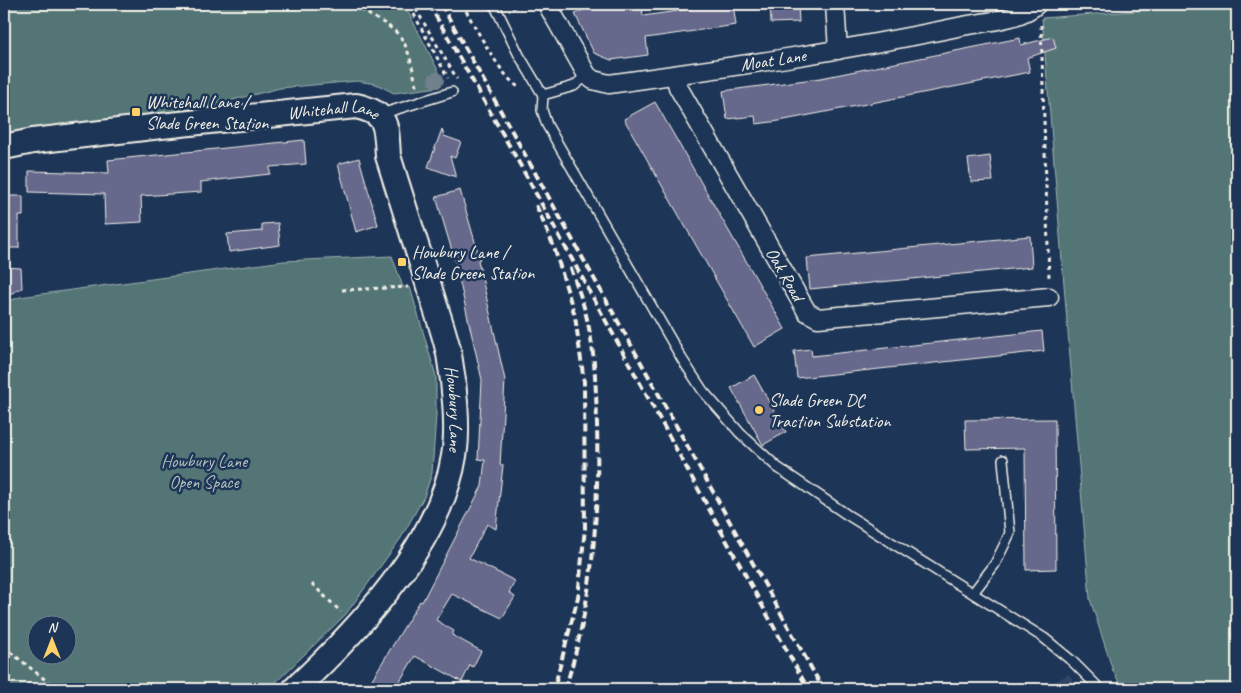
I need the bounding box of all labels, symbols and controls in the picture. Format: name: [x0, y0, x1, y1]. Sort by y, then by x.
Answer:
street label: Moat Lane: [739, 44, 808, 76]
place label: Whitehall Lane / Slade Green Station: [146, 91, 269, 134]
street label: Whitehall Lane: [286, 95, 385, 125]
marker: Whitehall Lane / Slade Green Station: [130, 106, 142, 118]
place label: Howbury Lane / Slade Green Station: [412, 241, 535, 284]
street label: Oak Road: [761, 243, 810, 307]
marker: Howbury Lane / Slade Green Station: [396, 256, 408, 268]
street label: Howbury Lane: [440, 364, 467, 454]
place label: Slade Green DC Traction Substation: [769, 389, 891, 432]
marker: Slade Green DC Traction Substation: [753, 404, 765, 416]
park label: Howbury Lane Open Space: [161, 450, 248, 493]
north arrow: [28, 616, 78, 666]
text: N: [48, 619, 59, 636]

